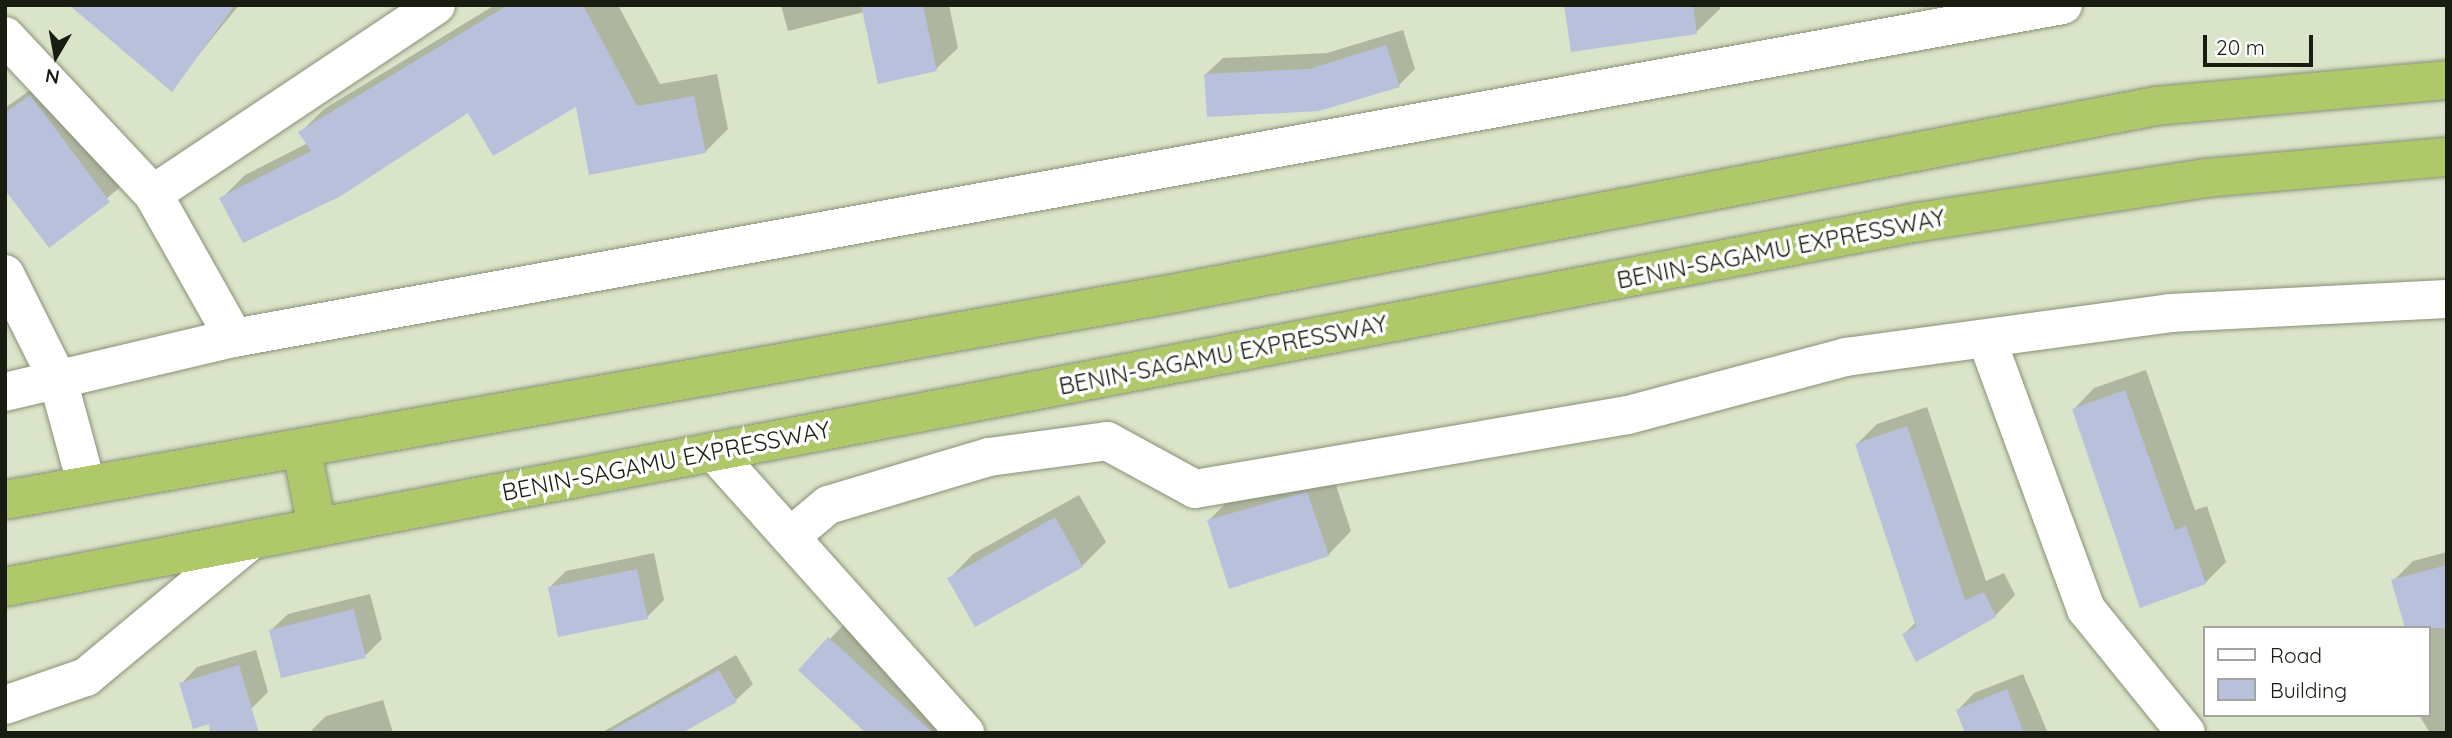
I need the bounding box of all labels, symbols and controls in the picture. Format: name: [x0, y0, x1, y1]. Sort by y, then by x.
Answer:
north arrow: [21, 21, 91, 91]
scale bar: [2207, 21, 2317, 65]
text: 20 m: [2216, 34, 2265, 60]
text: N: [43, 64, 61, 90]
street label: BENIN-SAGAMU EXPRESSWAY: [1614, 203, 1948, 295]
street label: BENIN-SAGAMU EXPRESSWAY: [1056, 309, 1390, 401]
street label: BENIN-SAGAMU EXPRESSWAY: [499, 415, 833, 507]
legend: [2204, 626, 2431, 717]
text: Road: [2270, 642, 2322, 668]
text: Building: [2270, 677, 2347, 703]

